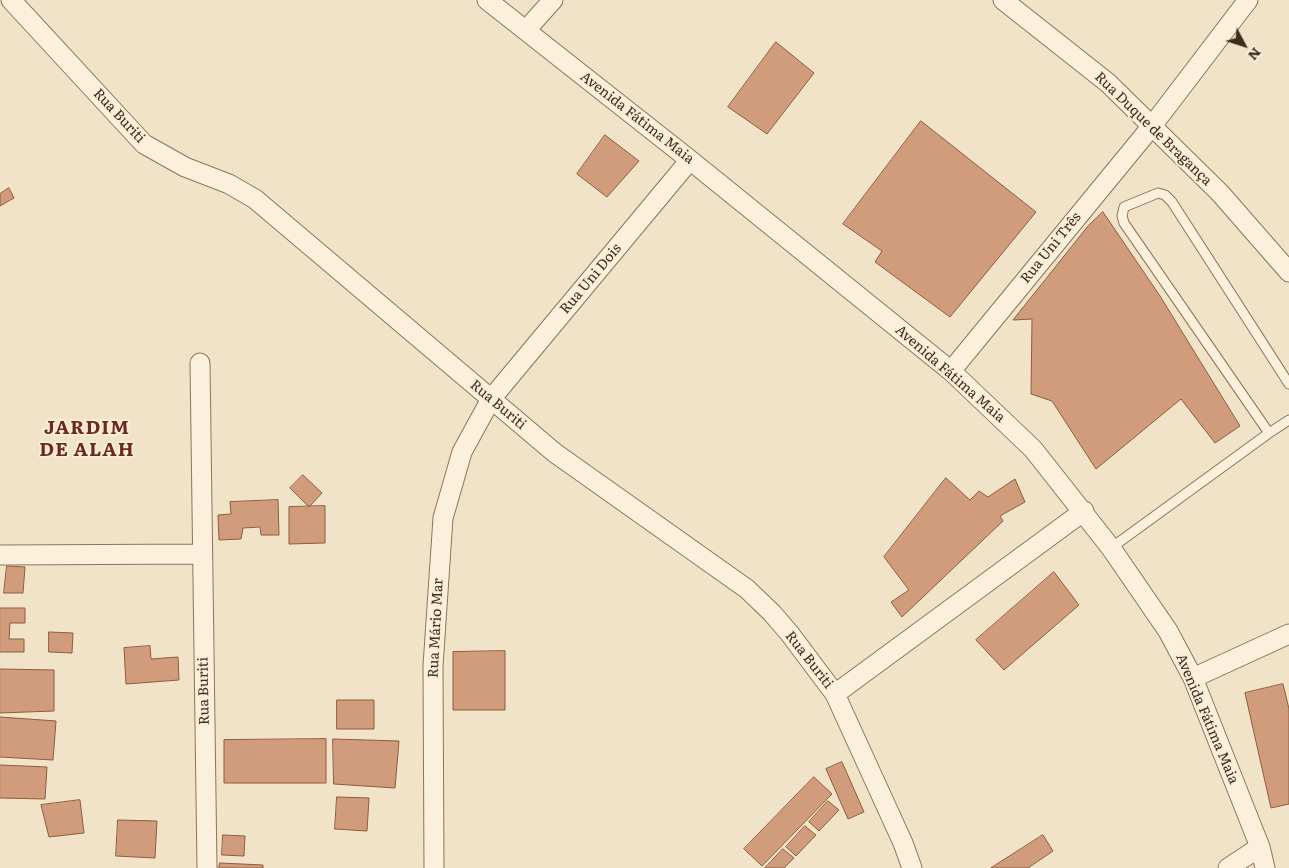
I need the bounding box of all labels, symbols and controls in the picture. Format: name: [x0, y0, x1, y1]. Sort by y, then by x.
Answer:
north arrow: [1219, 20, 1269, 70]
text: N: [1244, 44, 1267, 66]
street label: Avenida Fátima Maia: [577, 68, 697, 168]
street label: Rua Duque de Bragança: [1091, 69, 1215, 189]
street label: Rua Buriti: [90, 85, 148, 147]
street label: Rua Uni Três: [1017, 209, 1085, 287]
street label: Rua Uni Dois: [557, 240, 625, 318]
street label: Avenida Fátima Maia: [892, 322, 1008, 426]
street label: Rua Buriti: [467, 377, 529, 433]
district label: JARDIM DE ALAH: [38, 417, 136, 461]
street label: Rua Mário Mar: [425, 578, 447, 678]
street label: Rua Buriti: [781, 628, 837, 692]
street label: Avenida Fátima Maia: [1172, 651, 1242, 787]
street label: Rua Buriti: [195, 657, 213, 725]

